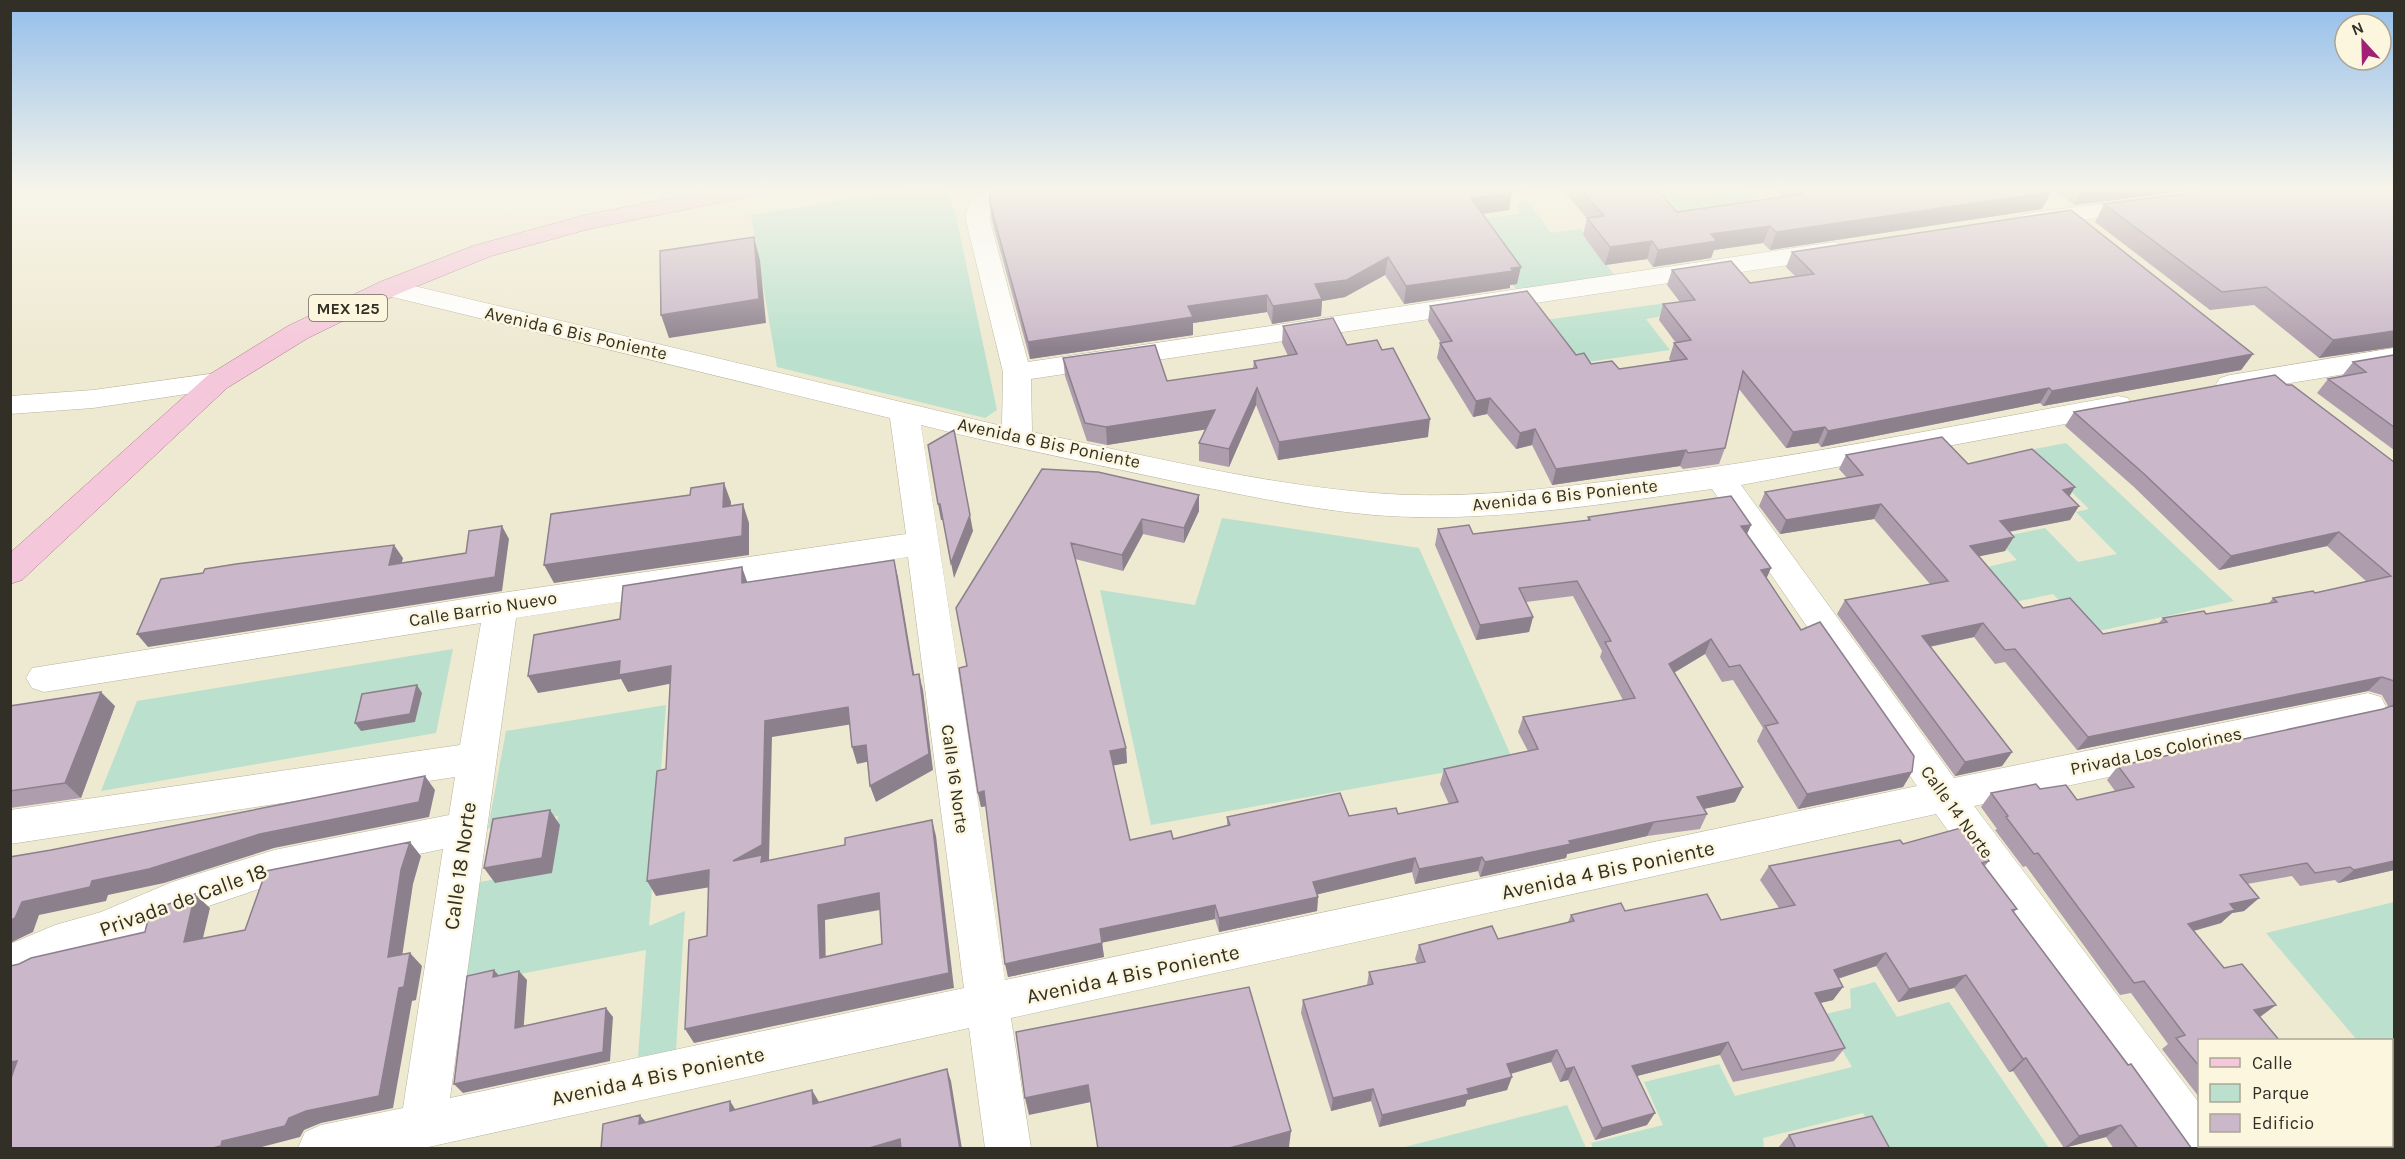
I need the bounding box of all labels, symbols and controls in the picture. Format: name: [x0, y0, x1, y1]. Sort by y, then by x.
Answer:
north arrow: [2333, 12, 2393, 72]
text: N: [2349, 18, 2366, 40]
road number: MEX 125: [309, 295, 387, 321]
street label: Avenida 6 Bis Poniente: [483, 301, 669, 365]
street label: Avenida 6 Bis Poniente: [956, 413, 1142, 473]
street label: Avenida 6 Bis Poniente: [1471, 474, 1659, 516]
street label: Calle Barrio Nuevo: [407, 586, 559, 632]
street label: Privada Los Colorines: [2068, 722, 2244, 780]
street label: Calle 16 Norte: [936, 723, 974, 835]
street label: Calle 14 Norte: [1916, 761, 1998, 863]
street label: Calle 18 Norte: [439, 800, 481, 932]
street label: Avenida 4 Bis Poniente: [1499, 836, 1717, 904]
street label: Privada de Calle 18: [96, 859, 270, 941]
street label: Avenida 4 Bis Poniente: [1024, 940, 1242, 1008]
legend: [2198, 1039, 2393, 1147]
street label: Avenida 4 Bis Poniente: [549, 1042, 767, 1110]
text: Calle: [2252, 1052, 2292, 1074]
text: Parque: [2252, 1082, 2309, 1104]
text: Edificio: [2252, 1112, 2314, 1134]

